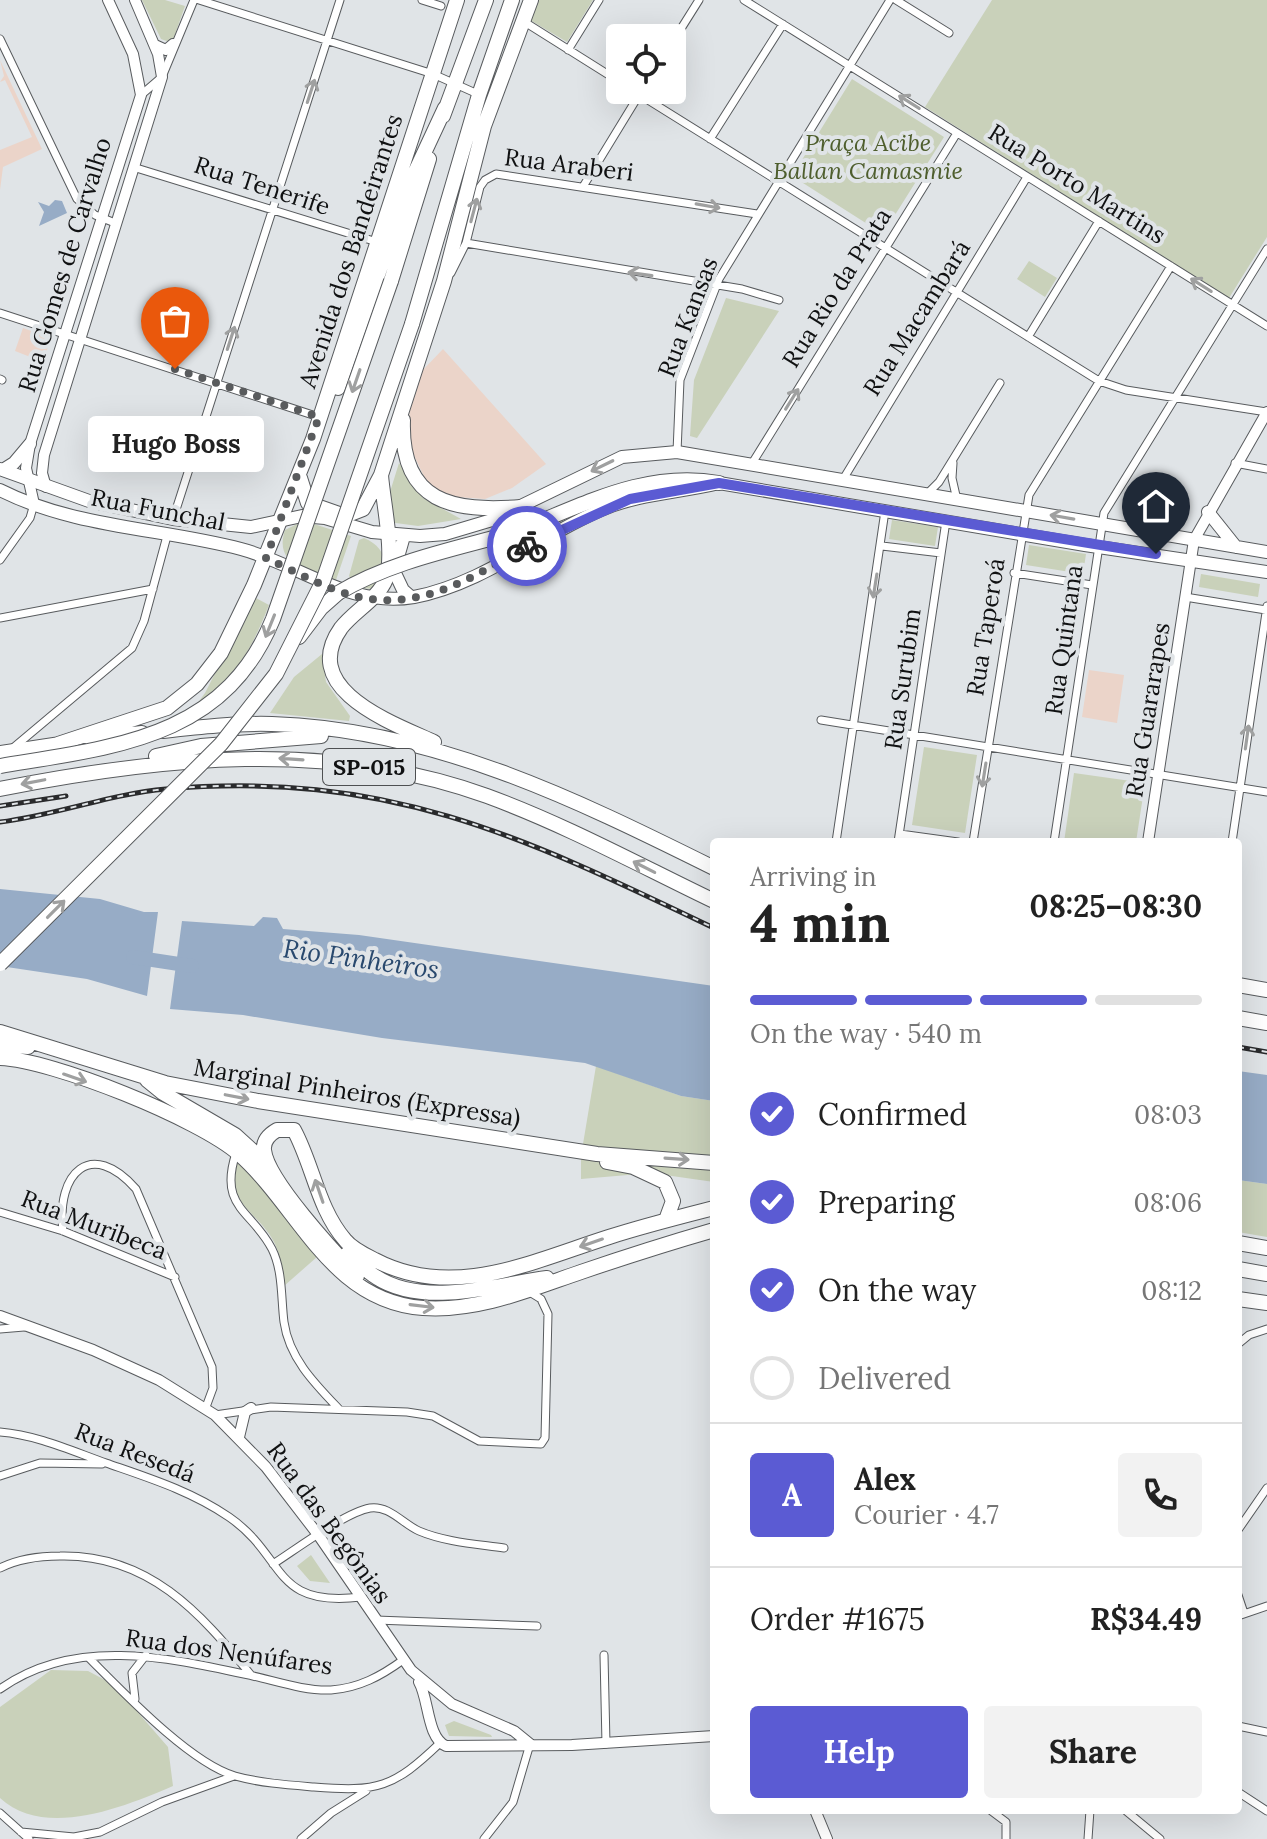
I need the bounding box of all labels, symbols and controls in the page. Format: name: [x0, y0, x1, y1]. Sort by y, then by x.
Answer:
map controls: [606, 24, 686, 104]
button: locate: [606, 24, 686, 104]
one-way arrow: [304, 78, 319, 103]
one-way arrow: [898, 94, 921, 110]
street label: Avenida dos Bandeirantes: [291, 110, 409, 393]
street label: Rua Porto Martins: [983, 117, 1172, 251]
park label: Praça Acibe Ballan Camasmie: [773, 127, 963, 186]
street label: Rua Gomes de Carvalho: [11, 134, 118, 396]
street label: Rua Araberi: [503, 141, 635, 188]
street label: Rua Tenerife: [190, 149, 334, 222]
one-way arrow: [468, 197, 483, 223]
one-way arrow: [695, 199, 721, 214]
street label: Rua Rio da Prata: [775, 202, 898, 373]
street label: Rua Macambará: [856, 234, 977, 401]
street label: Rua Kansas: [650, 252, 725, 381]
one-way arrow: [628, 266, 653, 281]
one-way arrow: [1190, 276, 1213, 292]
pin: [141, 287, 209, 369]
icon: bag: [153, 299, 197, 343]
one-way arrow: [224, 326, 239, 352]
one-way arrow: [348, 368, 362, 393]
one-way arrow: [784, 388, 800, 411]
callout: Hugo Boss: [87, 417, 263, 473]
text: Hugo Boss: [111, 427, 241, 460]
one-way arrow: [590, 459, 614, 475]
pin: [1122, 472, 1190, 554]
street label: Rua Funchal: [88, 481, 228, 538]
icon: home: [1134, 484, 1178, 528]
courier: [487, 506, 567, 586]
one-way arrow: [1049, 509, 1075, 524]
icon: bike: [505, 524, 549, 568]
street label: Rua Taperoá: [959, 556, 1012, 698]
street label: Rua Quintana: [1038, 563, 1089, 717]
one-way arrow: [867, 573, 882, 599]
street label: Rua Surubim: [877, 606, 928, 752]
one-way arrow: [262, 613, 276, 638]
street label: Rua Guararapes: [1118, 620, 1177, 800]
one-way arrow: [1240, 725, 1255, 750]
road number: SP-015: [323, 749, 415, 785]
one-way arrow: [279, 751, 305, 766]
one-way arrow: [975, 762, 990, 787]
one-way arrow: [21, 775, 47, 790]
one-way arrow: [632, 859, 656, 874]
text: Arriving in: [750, 860, 877, 893]
text: 08:25–08:30: [1030, 887, 1202, 925]
text: 4 min: [750, 890, 890, 956]
one-way arrow: [46, 900, 65, 919]
water label: Rio Pinheiros: [281, 931, 441, 986]
text: On the way · 540 m: [750, 1017, 982, 1050]
street label: Marginal Pinheiros (Expressa): [191, 1051, 523, 1134]
one-way arrow: [62, 1072, 87, 1087]
one-way arrow: [224, 1090, 249, 1105]
icon: check: [750, 1092, 794, 1136]
text: Confirmed: [818, 1095, 967, 1133]
text: 08:03: [1134, 1098, 1202, 1131]
one-way arrow: [663, 1152, 690, 1167]
one-way arrow: [311, 1180, 325, 1204]
icon: check: [750, 1180, 794, 1224]
street label: Rua Muribeca: [17, 1183, 171, 1267]
text: Preparing: [818, 1183, 955, 1221]
text: 08:06: [1134, 1186, 1202, 1219]
one-way arrow: [579, 1237, 604, 1252]
icon: check: [750, 1268, 794, 1312]
text: On the way: [818, 1271, 976, 1309]
text: 08:12: [1141, 1274, 1202, 1307]
one-way arrow: [408, 1299, 434, 1314]
text: Delivered: [818, 1359, 951, 1397]
street label: Rua Resedá: [70, 1415, 200, 1490]
street label: Rua das Begônias: [260, 1436, 398, 1610]
button: phone: [1118, 1453, 1202, 1537]
text: Alex: [854, 1460, 916, 1498]
text: A: [782, 1476, 802, 1514]
text: Courier · 4.7: [854, 1498, 999, 1531]
text: Order #1675: [750, 1600, 925, 1638]
text: R$34.49: [1090, 1600, 1202, 1638]
street label: Rua dos Nenúfares: [124, 1622, 335, 1681]
button: Help: [750, 1706, 968, 1798]
button: Share: [984, 1706, 1202, 1798]

